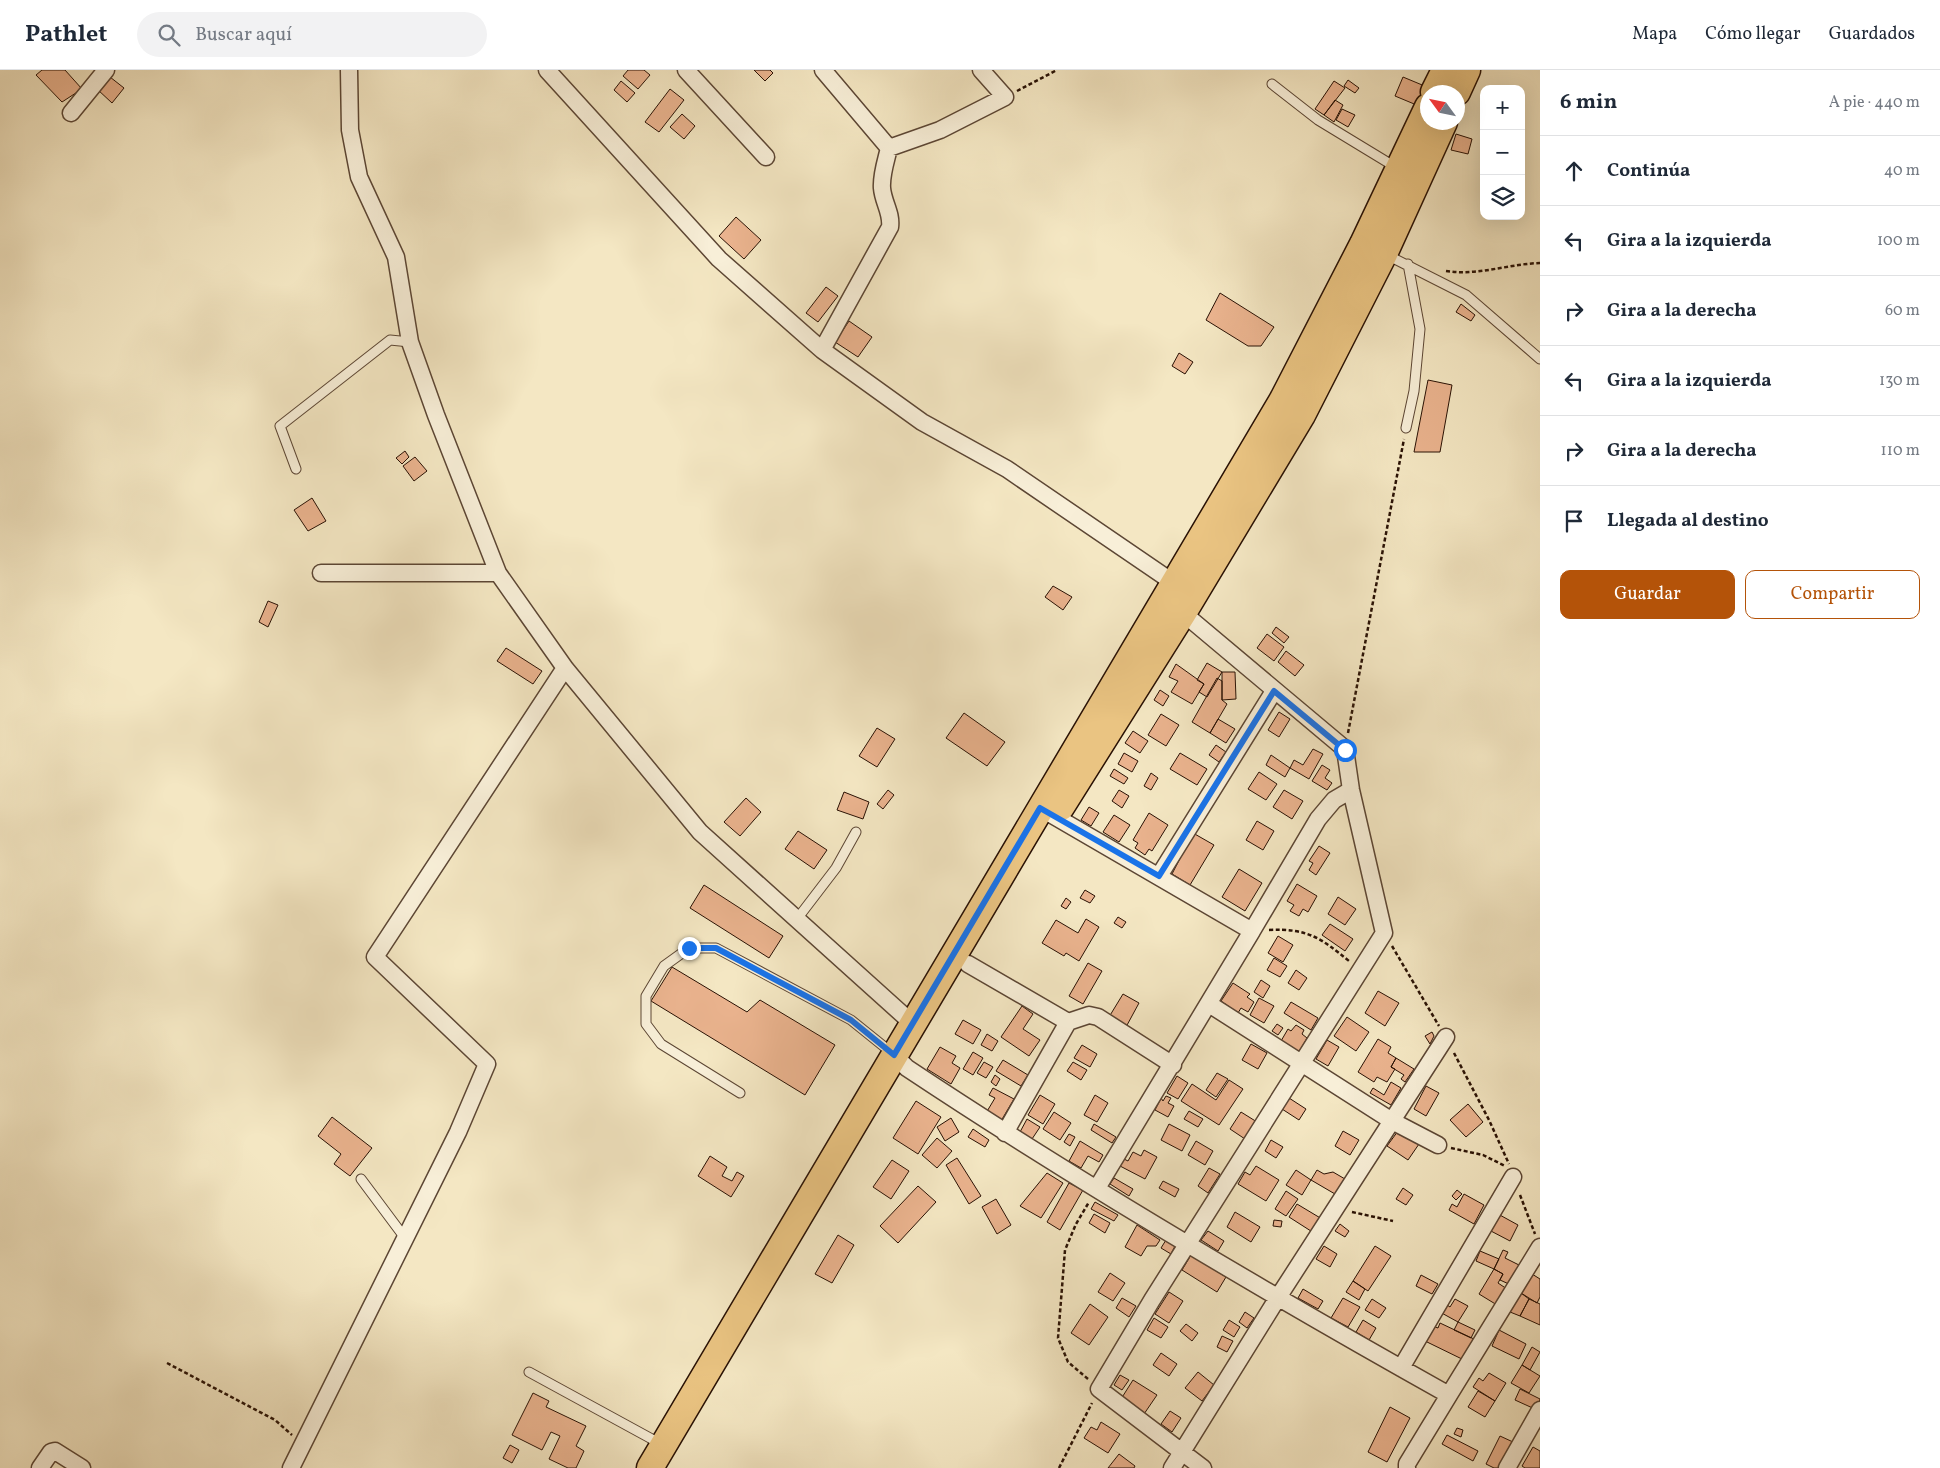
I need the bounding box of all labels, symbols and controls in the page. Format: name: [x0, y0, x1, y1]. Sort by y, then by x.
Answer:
search box: [137, 12, 487, 57]
text: Pathlet: [25, 18, 107, 52]
icon: search: [155, 21, 183, 49]
text: Buscar aquí: [195, 22, 292, 48]
text: Mapa: [1632, 22, 1677, 47]
text: Cómo llegar: [1705, 22, 1801, 47]
text: Guardados: [1829, 22, 1915, 47]
north arrow: [1420, 85, 1465, 130]
map controls: [1480, 85, 1525, 220]
button: +: [1480, 85, 1525, 130]
text: 6 min: [1560, 88, 1617, 117]
text: A pie · 440 m: [1829, 92, 1920, 114]
button: −: [1480, 130, 1525, 175]
icon: ahead: [1560, 157, 1588, 185]
text: Continúa: [1607, 158, 1690, 184]
text: 40 m: [1884, 160, 1920, 182]
button: layers: [1480, 175, 1525, 220]
icon: left: [1560, 227, 1588, 255]
text: Gira a la izquierda: [1607, 228, 1772, 254]
text: 100 m: [1877, 230, 1920, 252]
icon: right: [1560, 297, 1588, 325]
text: Gira a la derecha: [1607, 298, 1757, 324]
text: 60 m: [1885, 300, 1920, 322]
icon: left: [1560, 367, 1588, 395]
text: Gira a la izquierda: [1607, 368, 1772, 394]
text: 130 m: [1879, 370, 1920, 392]
icon: right: [1560, 437, 1588, 465]
text: Gira a la derecha: [1607, 438, 1757, 464]
text: 110 m: [1881, 440, 1920, 462]
icon: arrive: [1560, 507, 1588, 535]
text: Llegada al destino: [1607, 508, 1769, 534]
button: Guardar: [1560, 570, 1735, 619]
button: Compartir: [1745, 570, 1920, 619]
route start: [1334, 739, 1357, 762]
route end: [678, 937, 701, 960]

